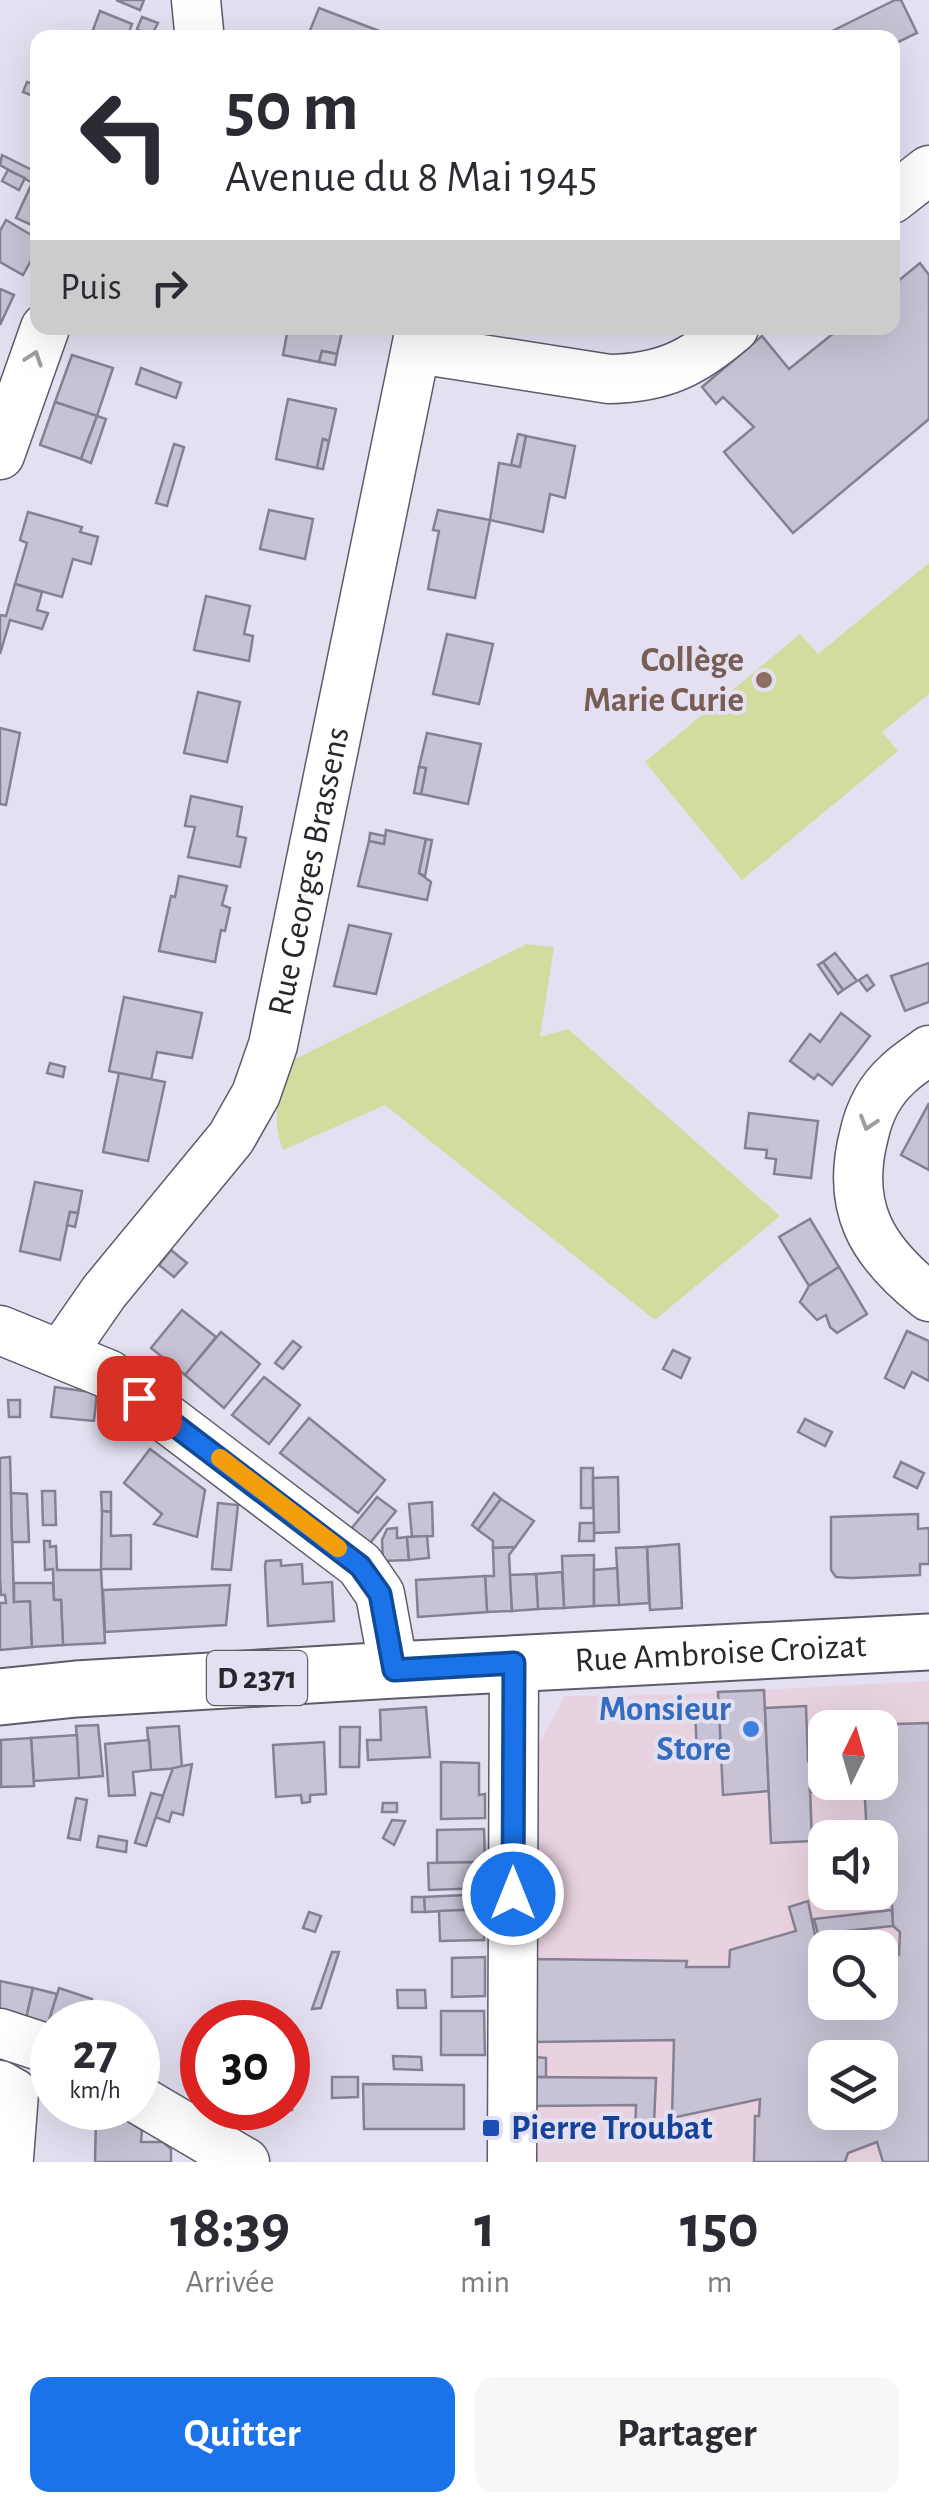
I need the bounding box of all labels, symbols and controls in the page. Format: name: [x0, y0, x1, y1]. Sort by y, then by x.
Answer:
icon: left: [60, 70, 190, 200]
text: 50 m: [225, 73, 359, 143]
text: Avenue du 8 Mai 1945: [225, 155, 597, 200]
icon: right: [142, 260, 197, 315]
text: Puis: [60, 269, 122, 307]
one-way arrow: [22, 351, 43, 368]
place label: Collège Marie Curie: [583, 643, 744, 718]
marker: Collège Marie Curie: [753, 669, 775, 691]
street label: Rue Georges Brassens: [262, 724, 355, 1019]
one-way arrow: [859, 1113, 880, 1130]
pin: [97, 1356, 182, 1441]
icon: arrive: [112, 1371, 167, 1426]
street label: Rue Ambroise Croizat: [574, 1628, 867, 1678]
road number: D 2371: [207, 1651, 307, 1705]
place label: Monsieur Store: [599, 1692, 731, 1767]
north arrow: [808, 1710, 898, 1800]
map controls: [808, 1710, 898, 2130]
marker: Monsieur Store: [740, 1718, 762, 1740]
button: sound: [808, 1820, 898, 1910]
position arrow: [461, 1842, 565, 1946]
button: search: [808, 1930, 898, 2020]
speed limit sign: 30: [180, 2000, 310, 2130]
text: 27: [72, 2028, 118, 2078]
button: layers: [808, 2040, 898, 2130]
text: km/h: [69, 2078, 121, 2103]
place label: Pierre Troubat: [511, 2111, 713, 2146]
marker: Pierre Troubat: [480, 2117, 502, 2139]
text: 18:39: [170, 2198, 290, 2258]
text: 1: [474, 2198, 496, 2258]
text: 150: [680, 2198, 759, 2258]
text: Arrivée: [185, 2266, 275, 2298]
text: min: [460, 2266, 510, 2298]
text: m: [707, 2266, 732, 2298]
button: Quitter: [30, 2377, 455, 2492]
button: Partager: [475, 2377, 899, 2492]

